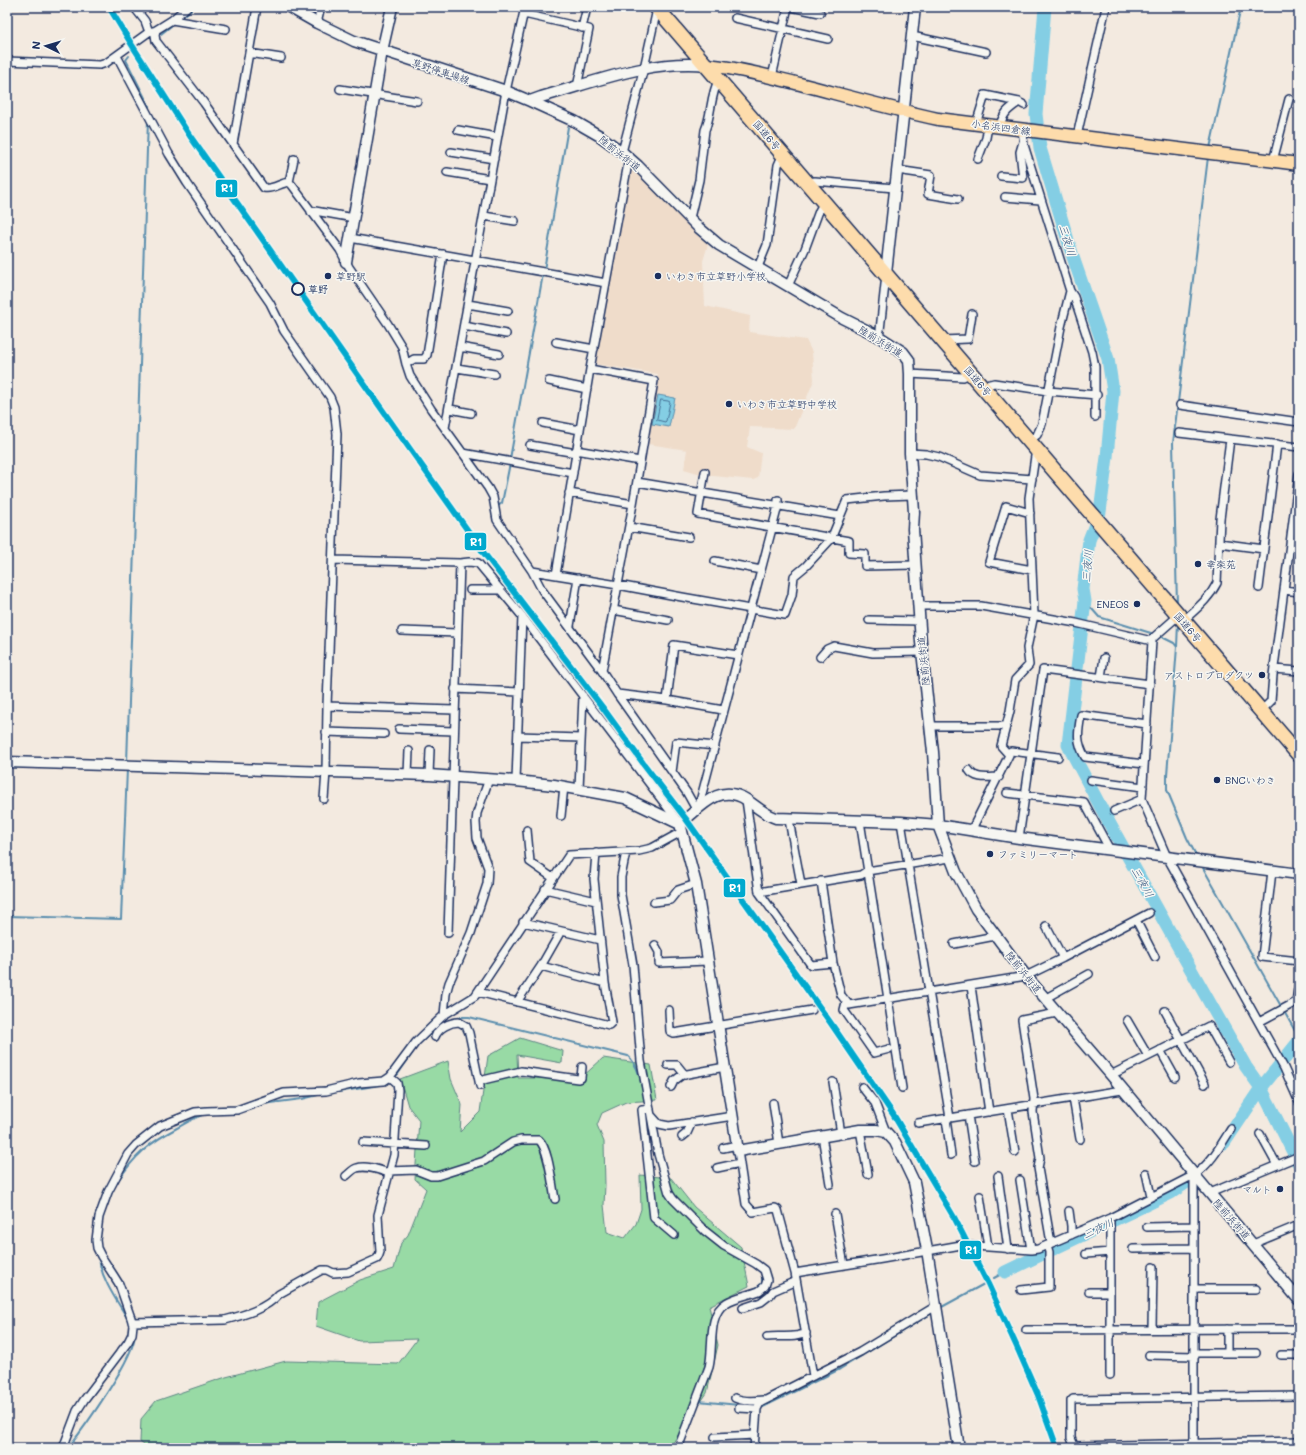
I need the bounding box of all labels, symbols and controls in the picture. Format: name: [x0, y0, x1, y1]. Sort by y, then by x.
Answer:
north arrow: [26, 26, 66, 66]
text: N: [28, 40, 43, 50]
street label: 草野停車場線: [410, 55, 472, 87]
street label: 小名浜四倉線: [970, 116, 1032, 138]
street label: 国道6号: [750, 117, 784, 153]
street label: 陸前浜街道: [596, 132, 644, 174]
line badge: R1: [215, 179, 238, 198]
text: R1: [221, 180, 233, 195]
water label: 三夜川: [1056, 222, 1080, 258]
place label: 草野駅: [336, 269, 366, 283]
place label: いわき市立草野小学校: [666, 269, 766, 283]
marker: 草野駅: [323, 271, 333, 281]
marker: いわき市立草野小学校: [653, 271, 663, 281]
marker: 草野: [291, 282, 305, 296]
place label: 草野: [308, 282, 328, 296]
street label: 陸前浜街道: [856, 322, 906, 360]
street label: 国道6号: [961, 363, 995, 399]
place label: いわき市立草野中学校: [737, 397, 837, 411]
marker: いわき市立草野中学校: [724, 399, 734, 409]
line badge: R1: [464, 532, 487, 551]
text: R1: [470, 534, 482, 549]
water label: 三夜川: [1078, 549, 1096, 583]
place label: 幸楽苑: [1206, 557, 1236, 571]
marker: 幸楽苑: [1193, 559, 1203, 569]
place label: ENEOS: [1097, 597, 1129, 611]
marker: ENEOS: [1132, 599, 1142, 609]
street label: 国道6号: [1171, 609, 1205, 645]
street label: 陸前浜街道: [913, 635, 933, 687]
place label: アストロプロダクツ: [1164, 668, 1254, 682]
marker: アストロプロダクツ: [1257, 670, 1267, 680]
place label: BNCいわき: [1225, 773, 1276, 787]
marker: BNCいわき: [1212, 775, 1222, 785]
place label: ファミリーマート: [998, 847, 1078, 861]
marker: ファミリーマート: [985, 849, 995, 859]
water label: 三夜川: [1128, 864, 1158, 900]
line badge: R1: [723, 878, 746, 898]
text: R1: [729, 880, 741, 895]
street label: 陸前浜街道: [1003, 948, 1045, 996]
place label: マルト: [1242, 1182, 1272, 1196]
marker: マルト: [1275, 1184, 1285, 1194]
street label: 陸前浜街道: [1210, 1196, 1254, 1242]
water label: 三夜川: [1080, 1214, 1116, 1242]
line badge: R1: [959, 1240, 982, 1260]
text: R1: [965, 1242, 977, 1257]

